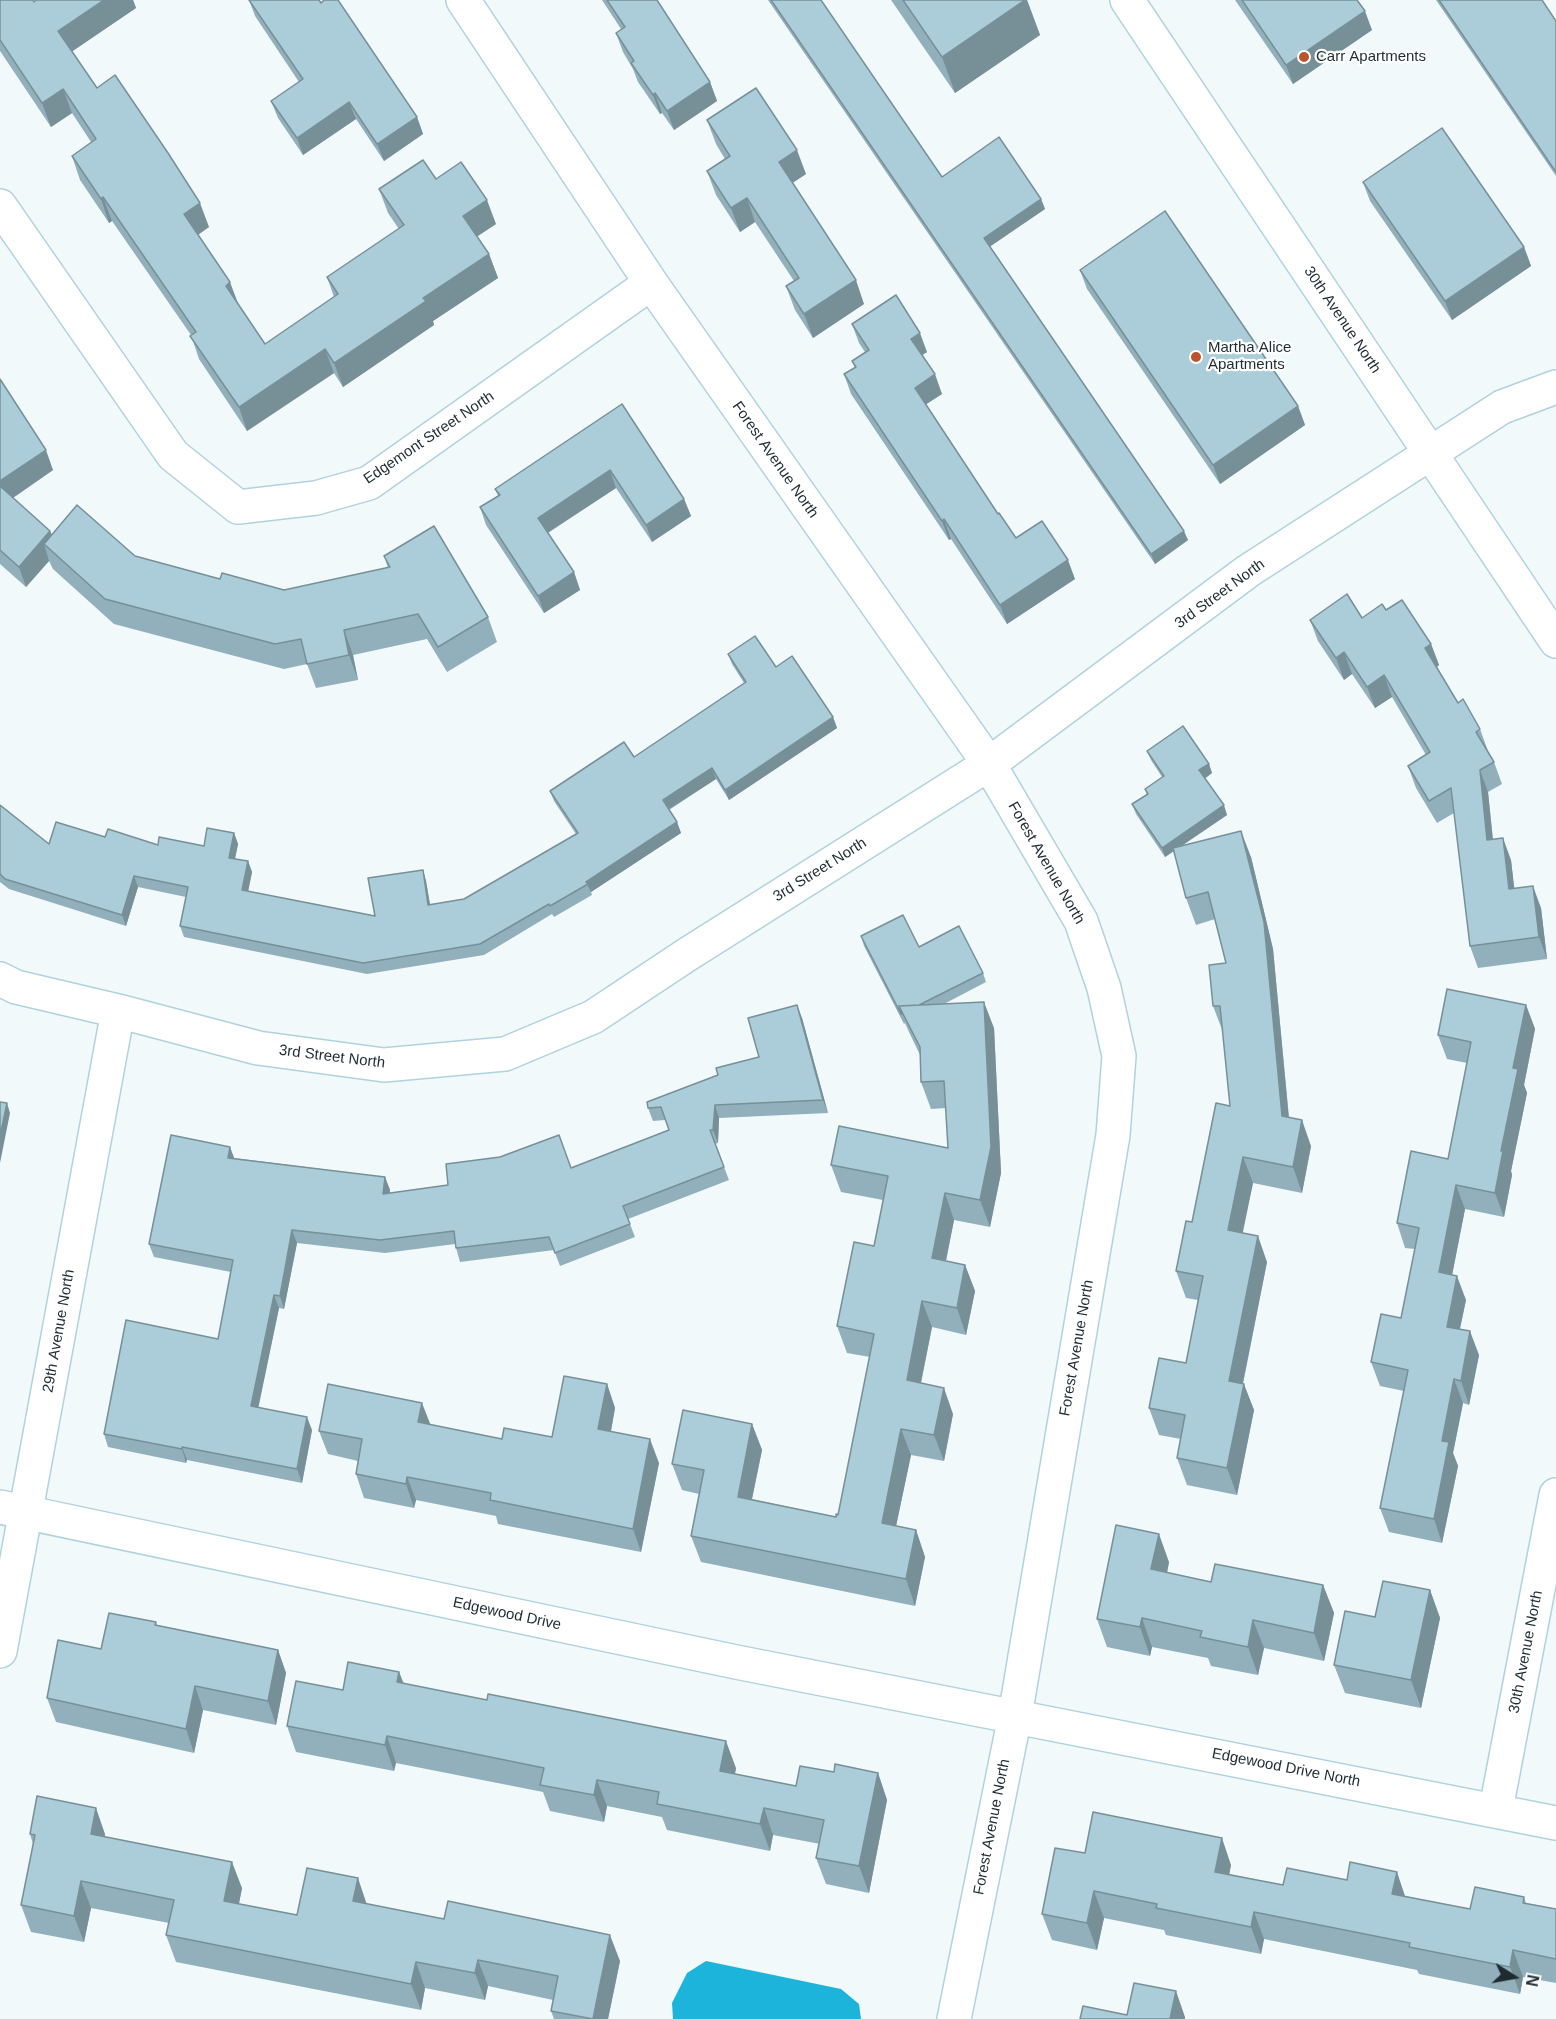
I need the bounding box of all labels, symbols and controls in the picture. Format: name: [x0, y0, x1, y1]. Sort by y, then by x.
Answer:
place label: Carr Apartments: [1316, 48, 1426, 66]
marker: Carr Apartments: [1297, 50, 1311, 64]
street label: 30th Avenue North: [1300, 263, 1384, 377]
place label: Martha Alice Apartments: [1208, 339, 1291, 374]
marker: Martha Alice Apartments: [1189, 350, 1203, 364]
street label: Edgemont Street North: [360, 388, 498, 488]
street label: Forest Avenue North: [728, 398, 822, 522]
street label: 3rd Street North: [1172, 555, 1268, 633]
street label: Forest Avenue North: [1004, 799, 1088, 927]
street label: 3rd Street North: [770, 834, 870, 906]
street label: 3rd Street North: [278, 1042, 386, 1072]
street label: 29th Avenue North: [39, 1268, 79, 1394]
street label: Forest Avenue North: [1056, 1278, 1098, 1418]
street label: 30th Avenue North: [1505, 1589, 1547, 1715]
street label: Edgewood Drive: [451, 1594, 563, 1634]
street label: Edgewood Drive North: [1210, 1745, 1362, 1791]
street label: Forest Avenue North: [970, 1757, 1014, 1897]
north arrow: [1484, 1947, 1544, 2007]
text: N: [1523, 1973, 1542, 1988]

